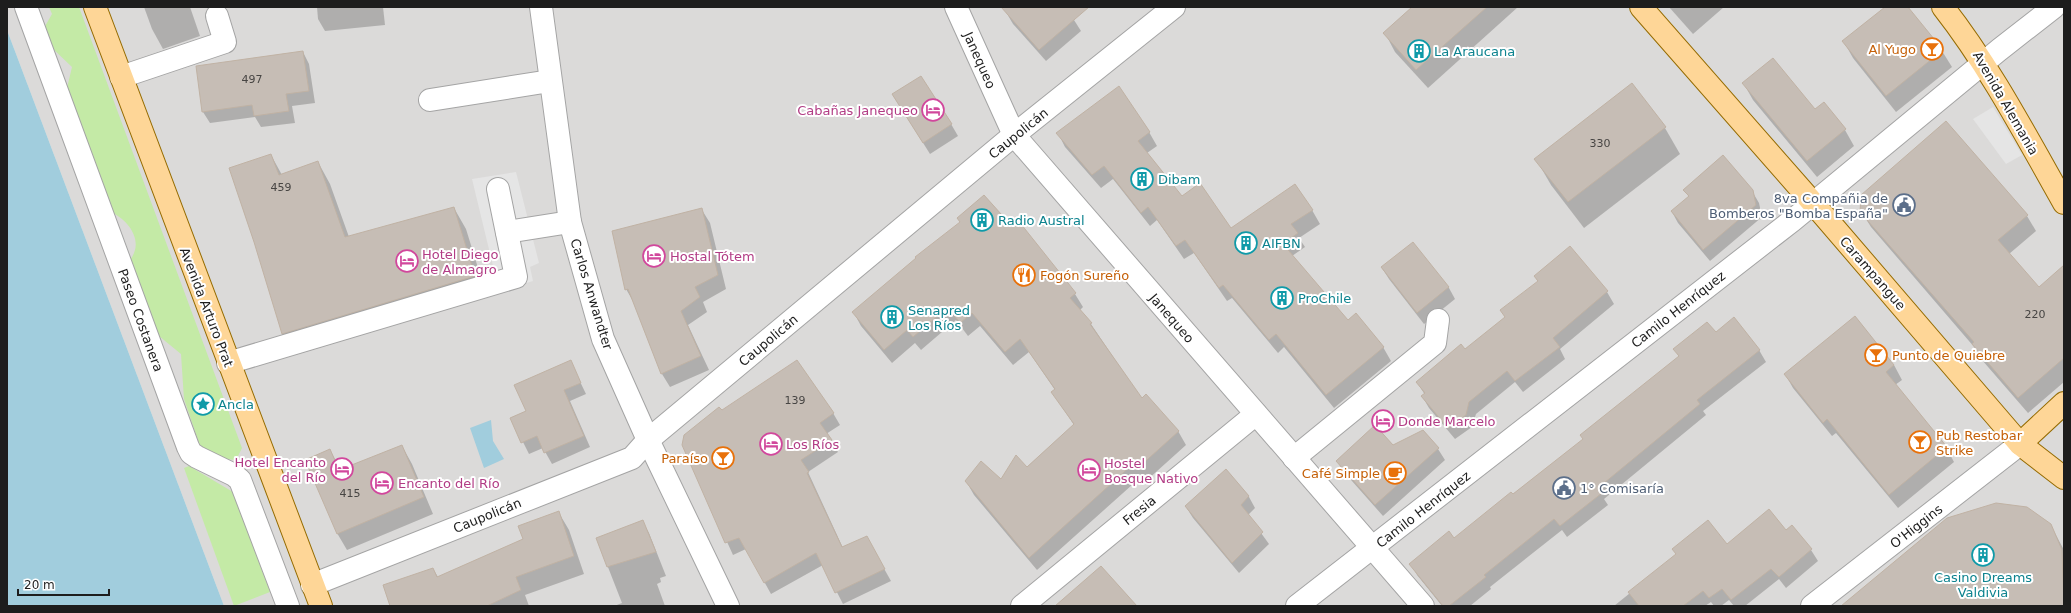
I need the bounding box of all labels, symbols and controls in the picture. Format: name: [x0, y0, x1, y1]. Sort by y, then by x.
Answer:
street label: Janequeo: [960, 29, 999, 91]
bar icon: Al Yugo: [1919, 36, 1945, 62]
building icon: La Araucana: [1406, 38, 1432, 64]
place label: Al Yugo: [1868, 42, 1916, 57]
place label: La Araucana: [1434, 44, 1515, 59]
street label: Avenida Alemania: [1970, 49, 2041, 158]
house number: 497: [242, 73, 263, 86]
hotel icon: Cabañas Janequeo: [920, 97, 946, 123]
place label: Cabañas Janequeo: [797, 103, 918, 118]
street label: Caupolicán: [986, 105, 1051, 162]
house number: 330: [1590, 137, 1611, 150]
building icon: Dibam: [1129, 166, 1155, 192]
place label: Dibam: [1158, 172, 1201, 187]
house number: 459: [271, 181, 292, 194]
place label: 8va Compañia de Bomberos "Bomba España": [1709, 191, 1888, 221]
public building icon: 8va Compañia de Bomberos "Bomba España": [1891, 192, 1917, 218]
building icon: Radio Austral: [969, 207, 995, 233]
place label: Radio Austral: [998, 213, 1085, 228]
building icon: AIFBN: [1233, 230, 1259, 256]
street label: Carampangue: [1837, 234, 1908, 313]
place label: AIFBN: [1262, 236, 1301, 251]
street label: Carlos Anwandter: [567, 237, 616, 352]
hotel icon: Hostal Tótem: [641, 243, 667, 269]
street label: Avenida Arturo Prat: [177, 245, 236, 369]
place label: Hotel Diego de Almagro: [422, 247, 498, 277]
hotel icon: Hotel Diego de Almagro: [394, 248, 420, 274]
place label: Hostal Tótem: [670, 249, 755, 264]
restaurant icon: Fogón Sureño: [1011, 262, 1037, 288]
street label: Paseo Costanera: [115, 267, 166, 374]
place label: Fogón Sureño: [1040, 268, 1129, 283]
street label: Camilo Henríquez: [1628, 268, 1728, 351]
building icon: ProChile: [1269, 285, 1295, 311]
street label: Janequeo: [1145, 290, 1197, 346]
place label: ProChile: [1298, 291, 1351, 306]
place label: Senapred Los Ríos: [908, 303, 970, 333]
building icon: Senapred Los Ríos: [879, 304, 905, 330]
house number: 220: [2025, 308, 2046, 321]
street label: Caupolicán: [736, 311, 801, 369]
bar icon: Punto de Quiebre: [1863, 342, 1889, 368]
place label: Punto de Quiebre: [1892, 348, 2005, 363]
place icon: Ancla: [190, 391, 216, 417]
house number: 139: [785, 394, 806, 407]
place label: Ancla: [218, 397, 254, 412]
hotel icon: Donde Marcelo: [1370, 408, 1396, 434]
place label: Donde Marcelo: [1398, 414, 1496, 429]
place label: Pub Restobar Strike: [1936, 428, 2023, 458]
bar icon: Pub Restobar Strike: [1907, 429, 1933, 455]
hotel icon: Los Ríos: [758, 431, 784, 457]
place label: Los Ríos: [786, 437, 839, 452]
bar icon: Paraíso: [710, 445, 736, 471]
place label: Paraíso: [661, 451, 708, 466]
place label: Hotel Encanto del Río: [235, 455, 326, 485]
hotel icon: Hotel Encanto del Río: [329, 456, 355, 482]
place label: Hostel Bosque Nativo: [1104, 456, 1198, 486]
hotel icon: Hostel Bosque Nativo: [1076, 457, 1102, 483]
cafe icon: Café Simple: [1382, 460, 1408, 486]
place label: Café Simple: [1302, 466, 1380, 481]
street label: Camilo Henríquez: [1373, 468, 1473, 551]
hotel icon: Encanto del Río: [369, 470, 395, 496]
public building icon: 1° Comisaría: [1551, 475, 1577, 501]
place label: Encanto del Río: [398, 476, 500, 491]
place label: 1° Comisaría: [1580, 481, 1664, 496]
house number: 415: [340, 487, 361, 500]
street label: Fresia: [1120, 493, 1159, 528]
street label: Caupolicán: [451, 495, 523, 536]
street label: O'Higgins: [1887, 501, 1946, 551]
building icon: Casino Dreams Valdivia: [1970, 542, 1996, 568]
place label: Casino Dreams Valdivia: [1934, 570, 2032, 600]
scale bar: [18, 571, 109, 597]
text: 20 m: [24, 578, 55, 592]

